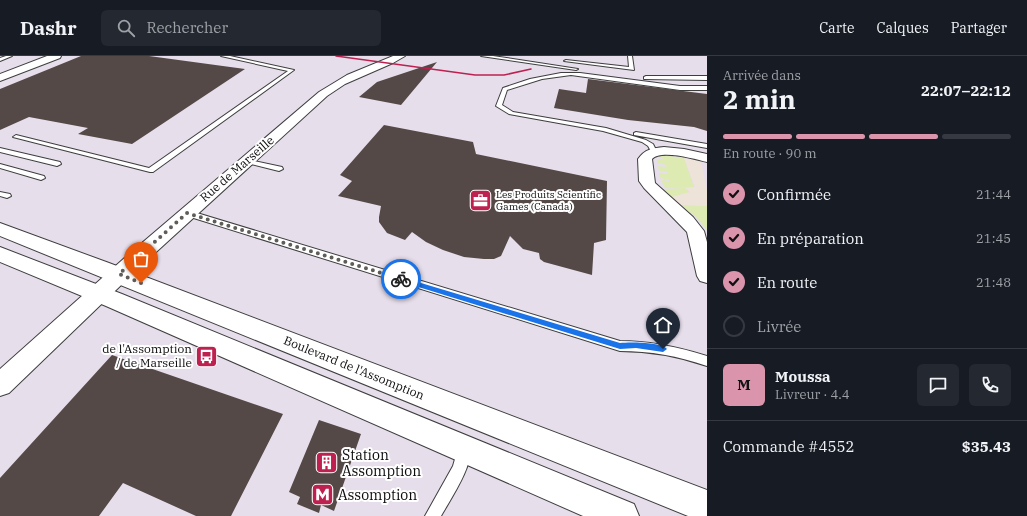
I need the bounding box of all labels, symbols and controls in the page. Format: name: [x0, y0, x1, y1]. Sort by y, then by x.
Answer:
search box: [101, 10, 381, 46]
text: Dashr: [20, 16, 77, 40]
icon: search: [115, 17, 137, 39]
text: Rechercher: [147, 18, 228, 37]
text: Carte: [819, 19, 855, 37]
text: Calques: [877, 19, 929, 37]
text: Partager: [951, 19, 1007, 37]
text: Arrivée dans: [723, 67, 801, 84]
text: 22:07–22:12: [921, 81, 1011, 100]
text: 2 min: [723, 82, 796, 116]
street label: Rue de Marseille: [197, 132, 277, 205]
text: En route · 90 m: [723, 145, 817, 162]
icon: check: [723, 183, 745, 205]
text: Confirmée: [757, 185, 831, 204]
text: 21:44: [976, 186, 1011, 203]
office icon: Les Produits Scientific Games (Canada): [467, 187, 493, 213]
place label: Les Produits Scientific Games (Canada): [496, 188, 601, 213]
icon: check: [723, 227, 745, 249]
text: En préparation: [757, 229, 864, 248]
text: 21:45: [976, 230, 1011, 247]
pin: [124, 242, 158, 283]
icon: bag: [130, 248, 152, 270]
courier: [381, 259, 421, 299]
icon: bike: [390, 268, 412, 290]
icon: check: [723, 271, 745, 293]
text: En route: [757, 273, 817, 292]
text: 21:48: [976, 274, 1011, 291]
pin: [646, 308, 680, 349]
icon: home: [652, 314, 674, 336]
text: Livrée: [757, 317, 801, 336]
street label: Boulevard de l'Assomption: [282, 332, 427, 403]
place label: de l'Assomption / de Marseille: [102, 341, 192, 370]
bus stop icon: de l'Assomption / de Marseille: [194, 343, 220, 369]
button: chat: [917, 364, 959, 406]
button: phone: [969, 364, 1011, 406]
text: Moussa: [775, 367, 831, 386]
text: M: [737, 375, 751, 394]
text: Livreur · 4.4: [775, 386, 850, 403]
text: Commande #4552: [723, 437, 854, 456]
text: $35.43: [962, 437, 1011, 456]
place label: Station Assomption: [342, 446, 421, 480]
building icon: Station Assomption: [313, 450, 339, 476]
metro station icon: Assomption: [309, 482, 335, 508]
place label: Assomption: [338, 486, 417, 504]

